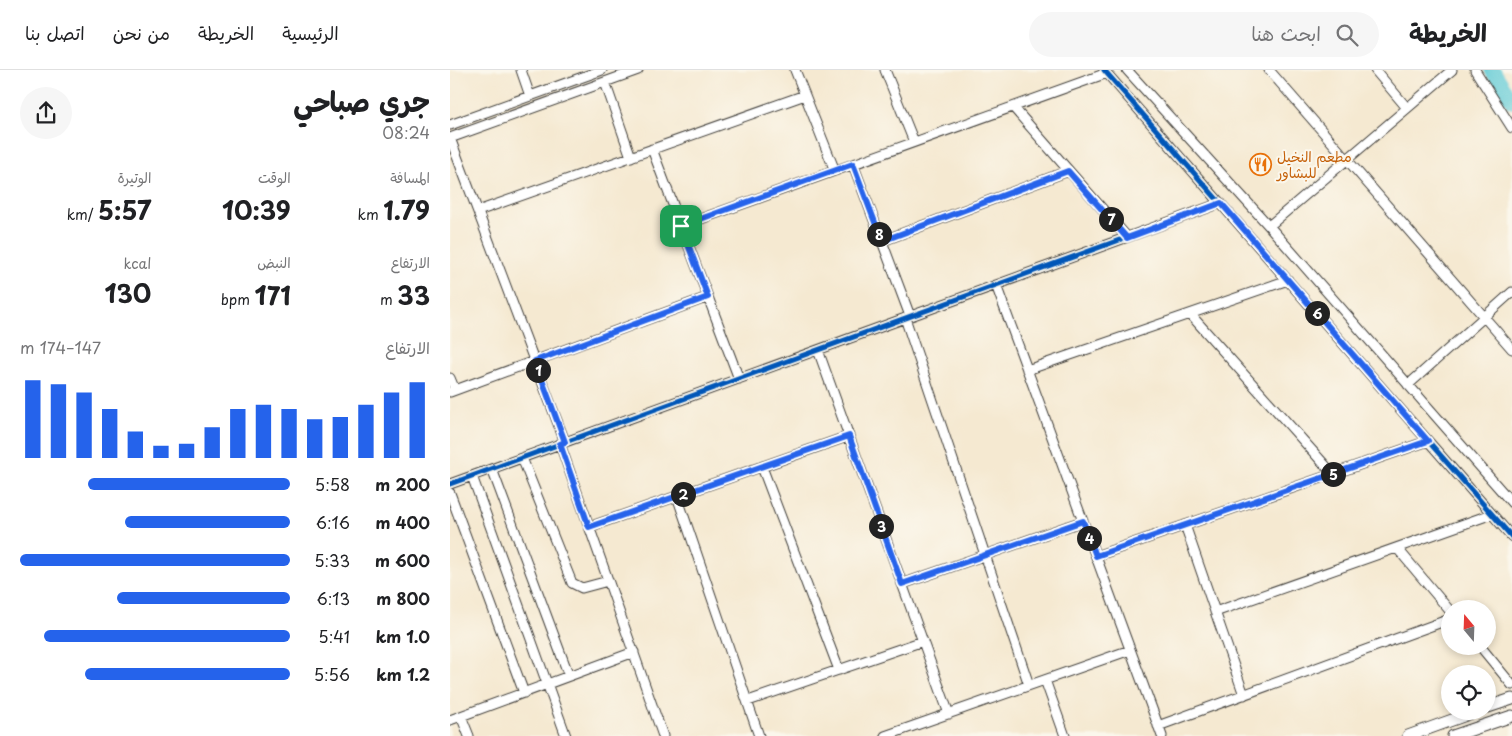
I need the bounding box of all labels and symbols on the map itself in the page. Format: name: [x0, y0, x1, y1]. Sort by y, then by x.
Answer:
place label: مطعم النخيل للبشاور: [1276, 146, 1352, 183]
restaurant icon: مطعم النخيل للبشاور: [1249, 153, 1273, 177]
pin: [660, 205, 702, 247]
pin: 7: [1098, 206, 1124, 232]
pin: 8: [866, 222, 892, 246]
pin: 6: [1304, 300, 1330, 326]
pin: 1: [526, 358, 550, 382]
pin: 5: [1320, 462, 1346, 486]
pin: 2: [670, 482, 696, 506]
pin: 3: [868, 514, 894, 538]
pin: 4: [1076, 526, 1102, 550]
north arrow: [1441, 600, 1496, 655]

